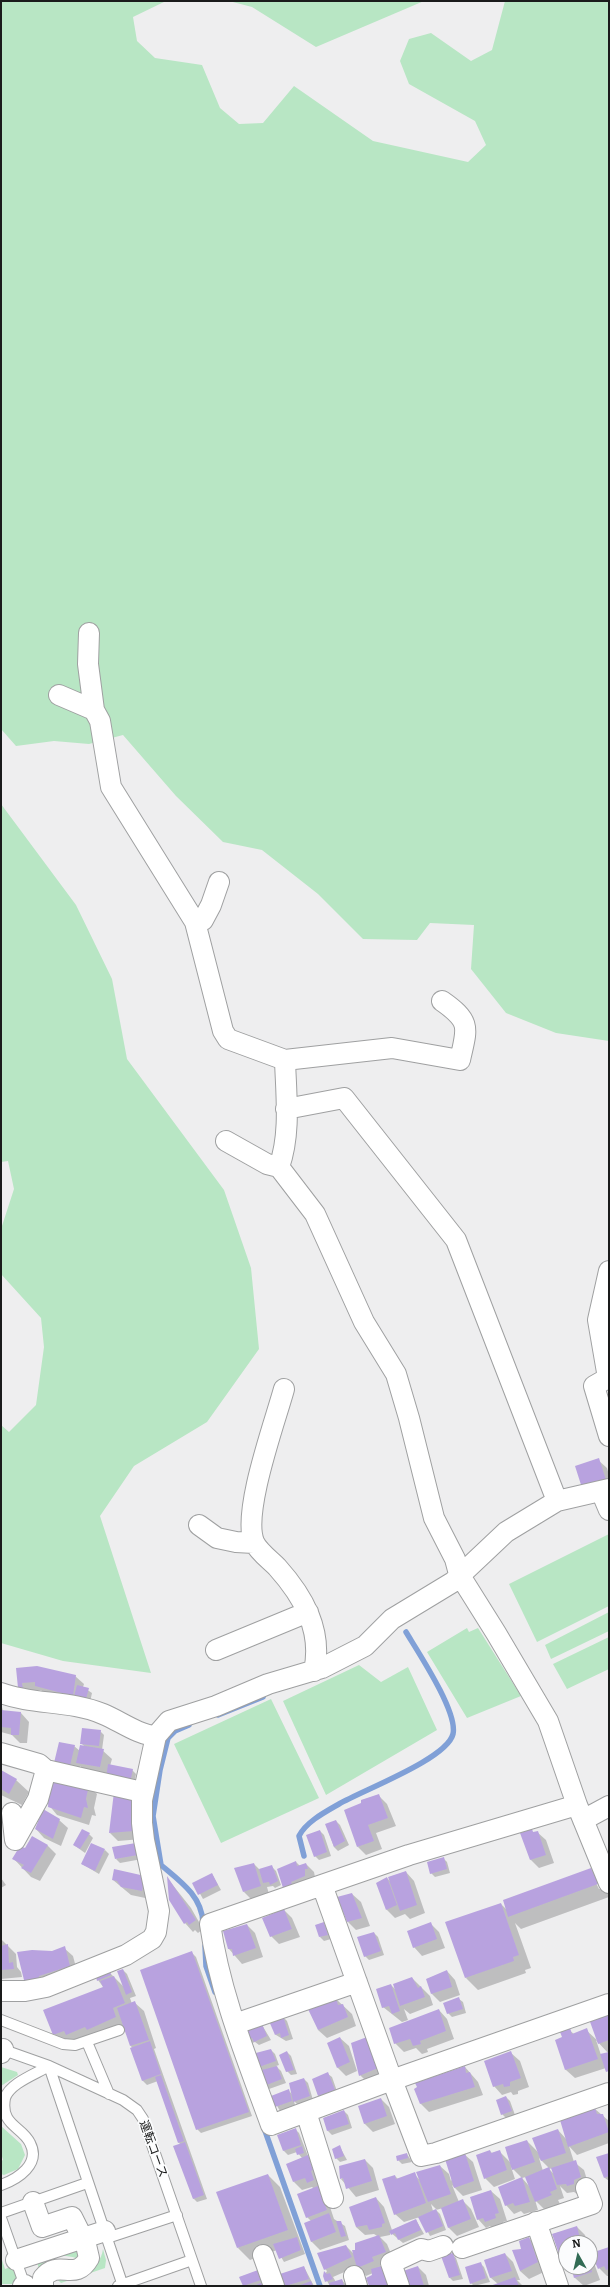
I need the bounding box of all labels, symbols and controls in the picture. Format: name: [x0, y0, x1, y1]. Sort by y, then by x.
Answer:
street label: 運転コース: [136, 2118, 170, 2180]
north arrow: [558, 2235, 598, 2275]
text: N: [571, 2237, 582, 2251]

